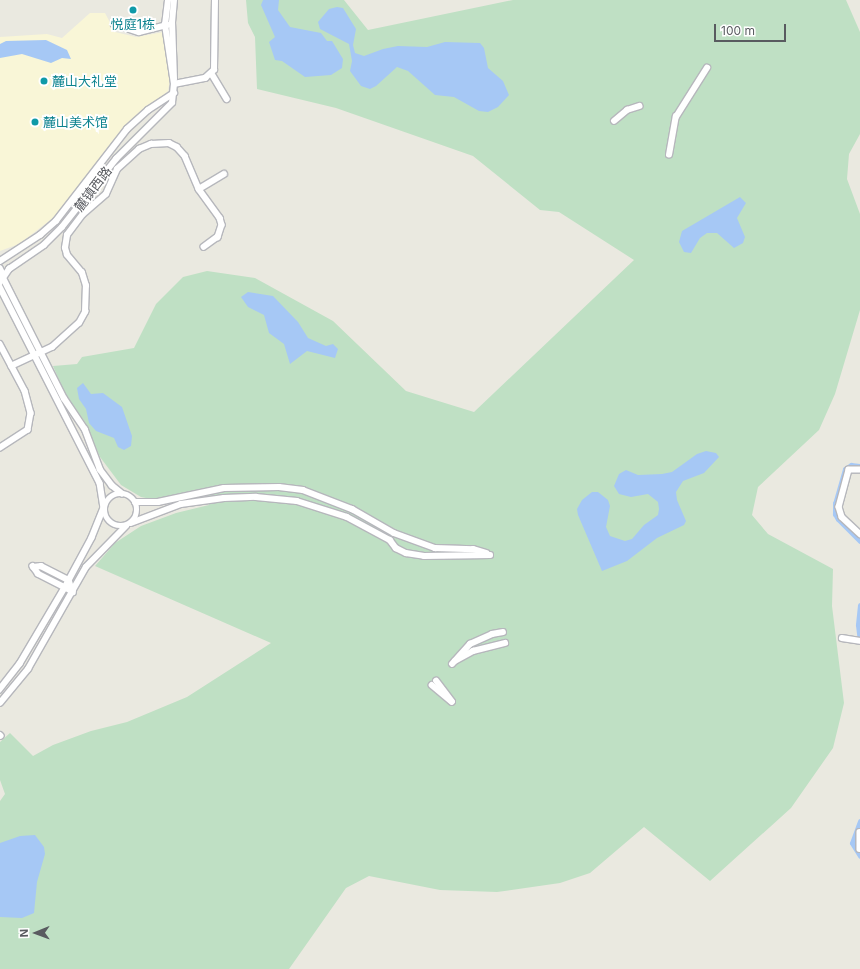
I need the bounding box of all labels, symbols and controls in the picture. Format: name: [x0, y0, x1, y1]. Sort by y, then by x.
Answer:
marker: 悦庭1栋: [128, 5, 138, 15]
place label: 悦庭1栋: [111, 16, 155, 32]
scale bar: [716, 16, 788, 42]
text: 100 m: [721, 23, 755, 38]
place label: 麓山大礼堂: [52, 73, 117, 89]
marker: 麓山大礼堂: [39, 76, 49, 86]
place label: 麓山美术馆: [43, 114, 108, 130]
marker: 麓山美术馆: [30, 117, 40, 127]
street label: 麓镇西路: [71, 164, 115, 214]
north arrow: [16, 913, 56, 953]
text: N: [17, 929, 31, 938]

